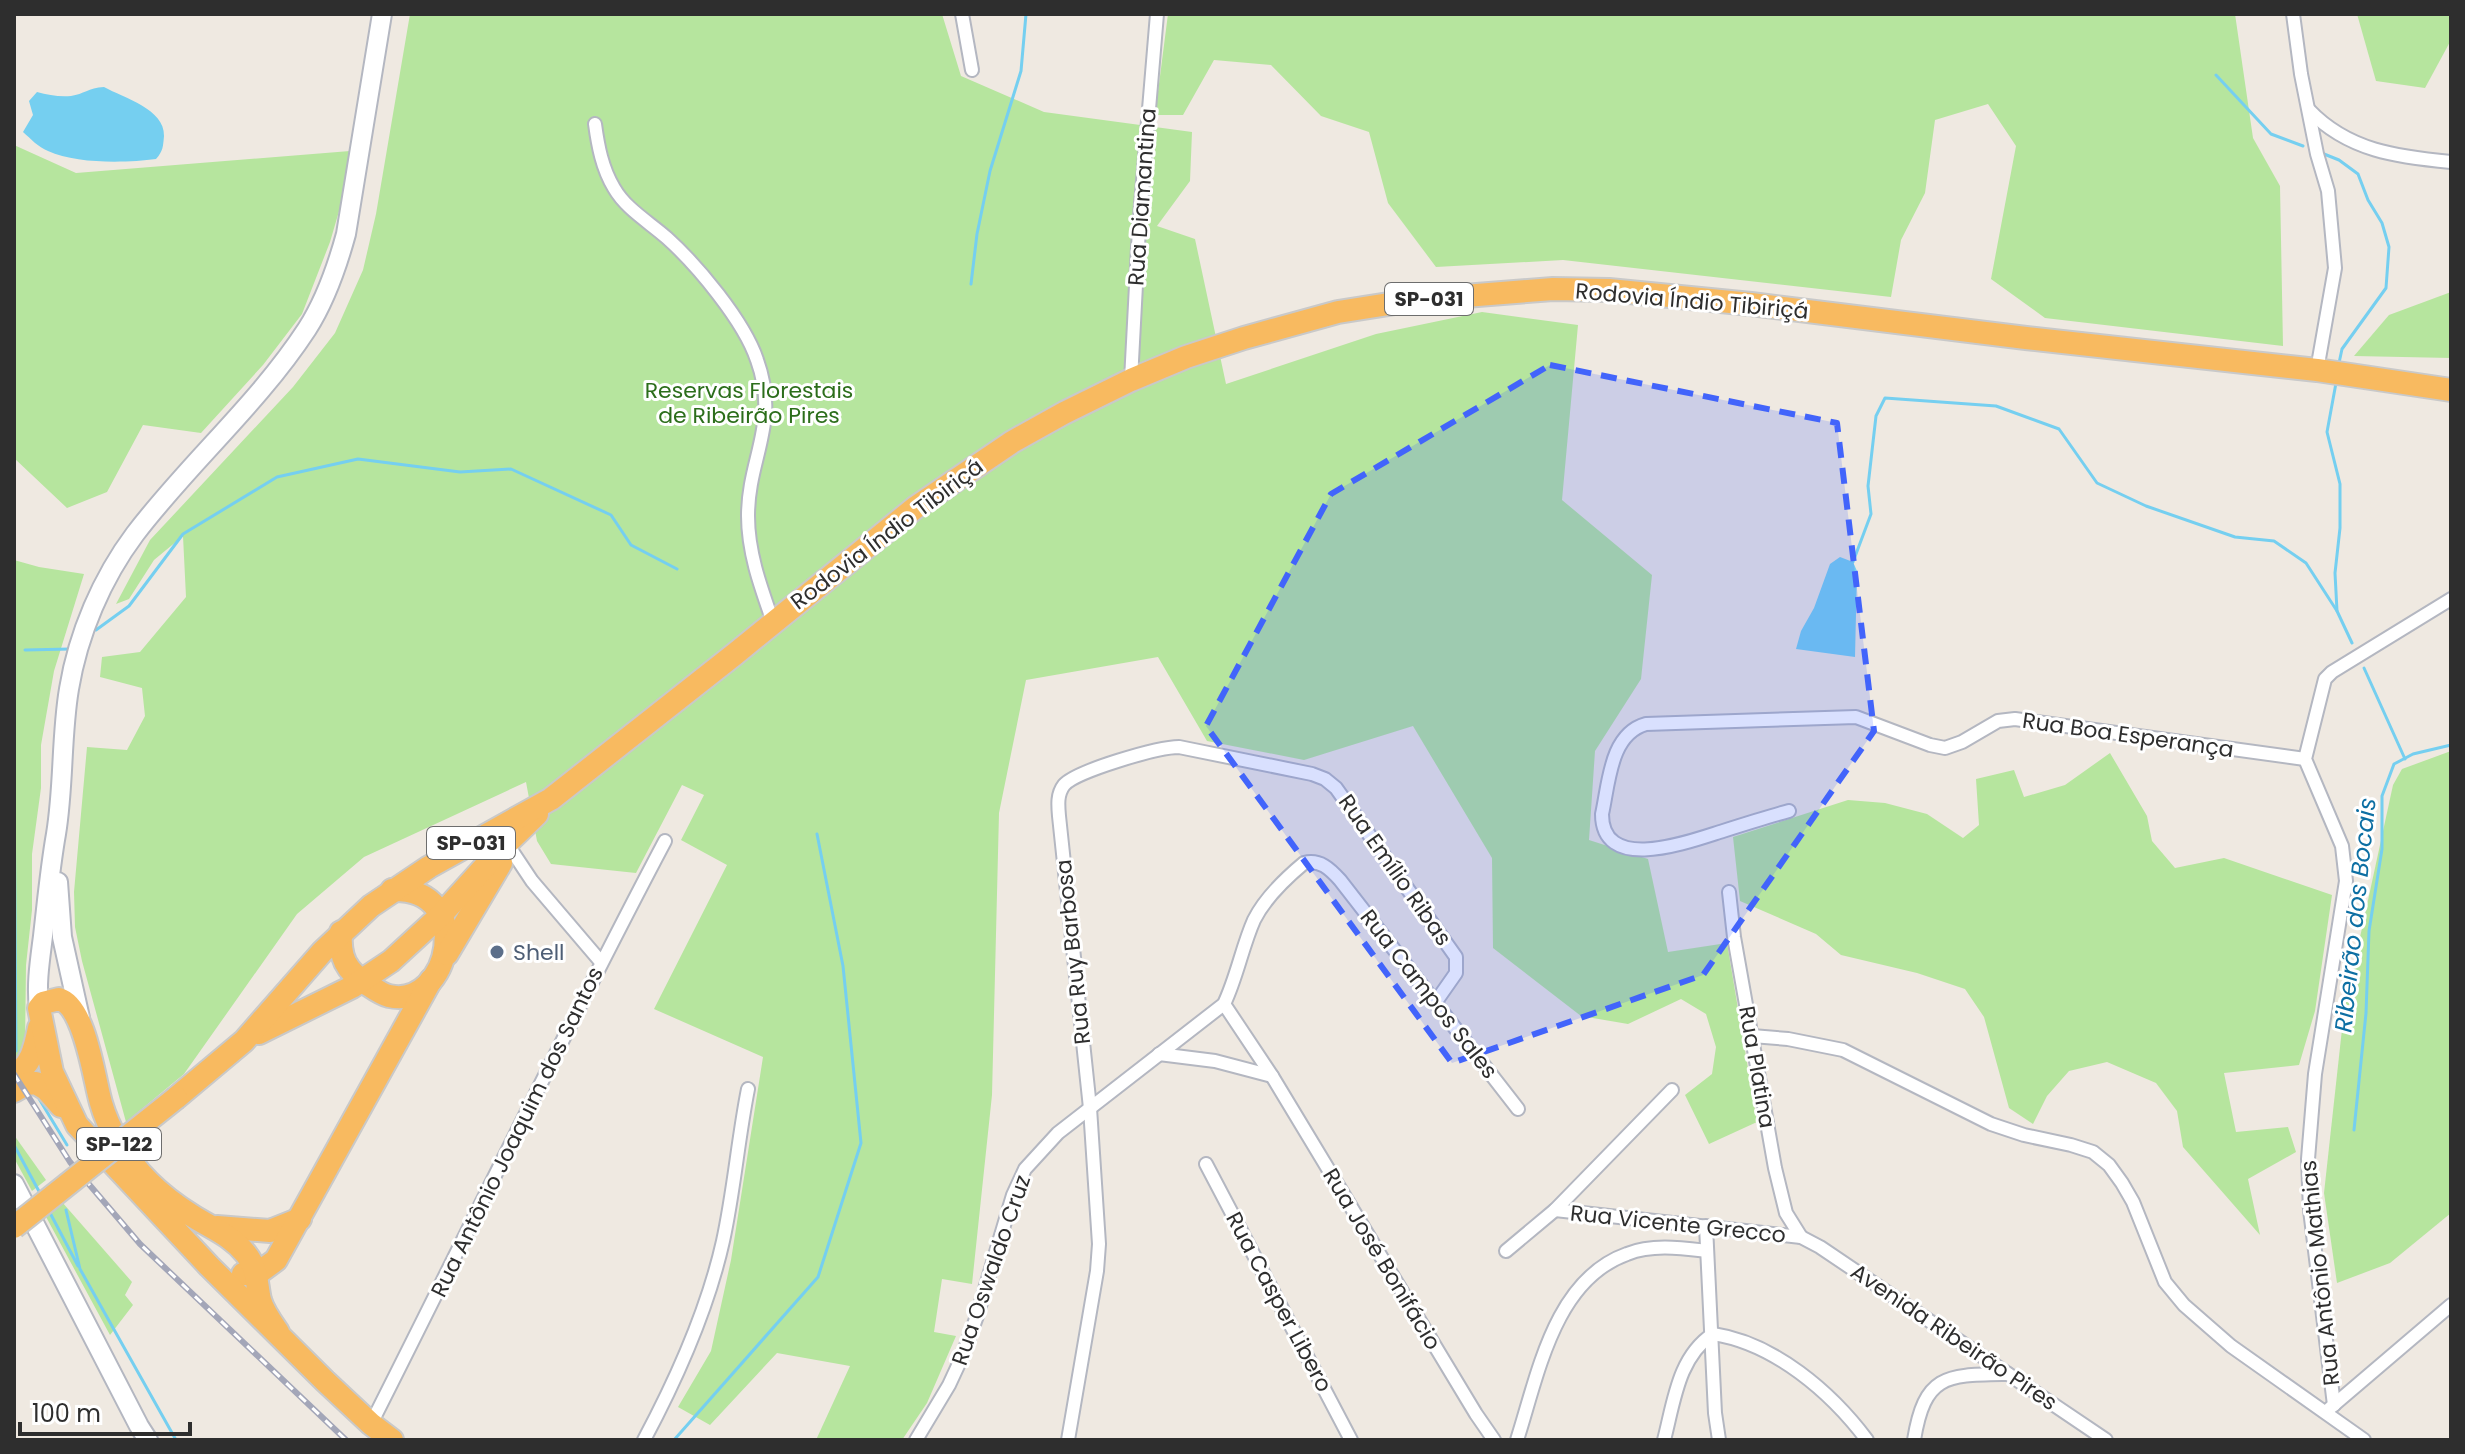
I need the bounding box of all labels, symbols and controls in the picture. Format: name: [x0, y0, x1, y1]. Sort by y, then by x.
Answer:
street label: Rua Diamantina: [1120, 107, 1164, 287]
street label: Rodovia Índio Tibiriçá: [1574, 275, 1810, 327]
road number: SP-031: [1385, 283, 1473, 315]
park label: Reservas Florestais de Ribeirão Pires: [645, 375, 853, 431]
street label: Rodovia Índio Tibiriçá: [784, 451, 990, 617]
street label: Rua Boa Esperança: [2020, 705, 2236, 765]
street label: Rua Emílio Ribas: [1331, 788, 1459, 952]
water label: Ribeirão dos Bocais: [2326, 796, 2384, 1034]
road number: SP-031: [427, 827, 515, 859]
street label: Rua Ruy Barbosa: [1048, 858, 1098, 1046]
street label: Rua Campos Sales: [1353, 903, 1505, 1085]
place label: Shell: [513, 937, 564, 968]
marker: Shell: [488, 943, 506, 961]
street label: Rua Antônio Joaquim dos Santos: [423, 962, 611, 1302]
street label: Rua Platina: [1731, 1003, 1783, 1131]
road number: SP-122: [77, 1128, 161, 1160]
street label: Rua Antônio Mathias: [2293, 1159, 2347, 1387]
street label: Rua José Bonifácio: [1315, 1162, 1449, 1356]
street label: Rua Oswaldo Cruz: [944, 1171, 1038, 1369]
street label: Rua Vicente Grecco: [1569, 1197, 1787, 1251]
street label: Rua Casper Libero: [1218, 1206, 1340, 1398]
street label: Avenida Ribeirão Pires: [1845, 1256, 2063, 1418]
scale bar: [20, 1386, 190, 1436]
text: 100 m: [32, 1397, 101, 1430]

